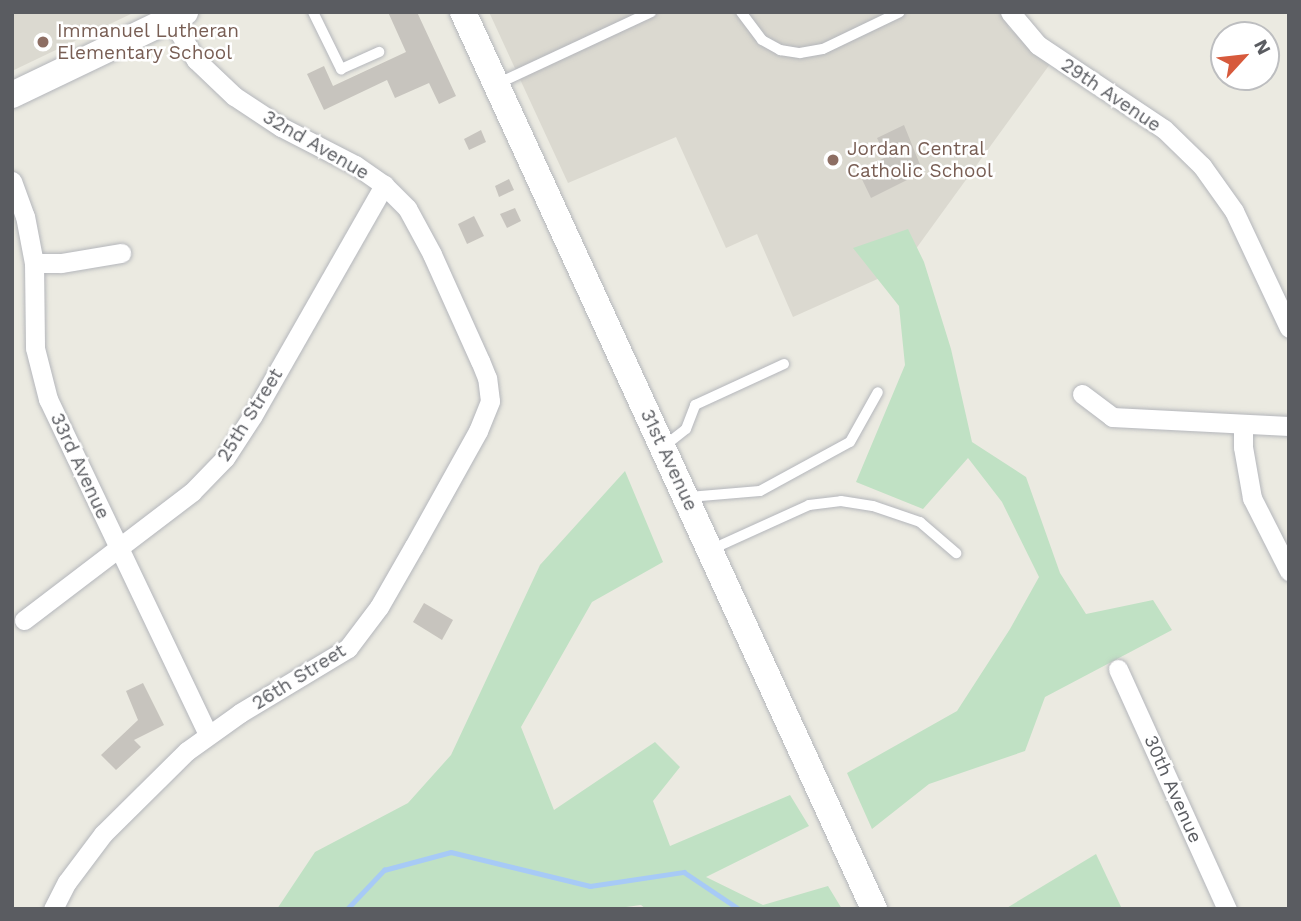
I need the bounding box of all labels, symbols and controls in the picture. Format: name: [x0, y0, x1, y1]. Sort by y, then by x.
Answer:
place label: Immanuel Lutheran Elementary School: [57, 20, 240, 64]
north arrow: [1210, 21, 1280, 91]
marker: Immanuel Lutheran Elementary School: [35, 34, 51, 50]
text: N: [1249, 36, 1276, 59]
street label: 29th Avenue: [1056, 53, 1166, 137]
street label: 32nd Avenue: [259, 105, 373, 185]
place label: Jordan Central Catholic School: [847, 138, 993, 182]
marker: Jordan Central Catholic School: [825, 152, 841, 168]
street label: 25th Street: [212, 364, 288, 466]
street label: 31st Avenue: [635, 405, 703, 515]
street label: 33rd Avenue: [45, 409, 115, 523]
street label: 26th Street: [248, 639, 350, 715]
street label: 30th Avenue: [1139, 731, 1207, 847]

